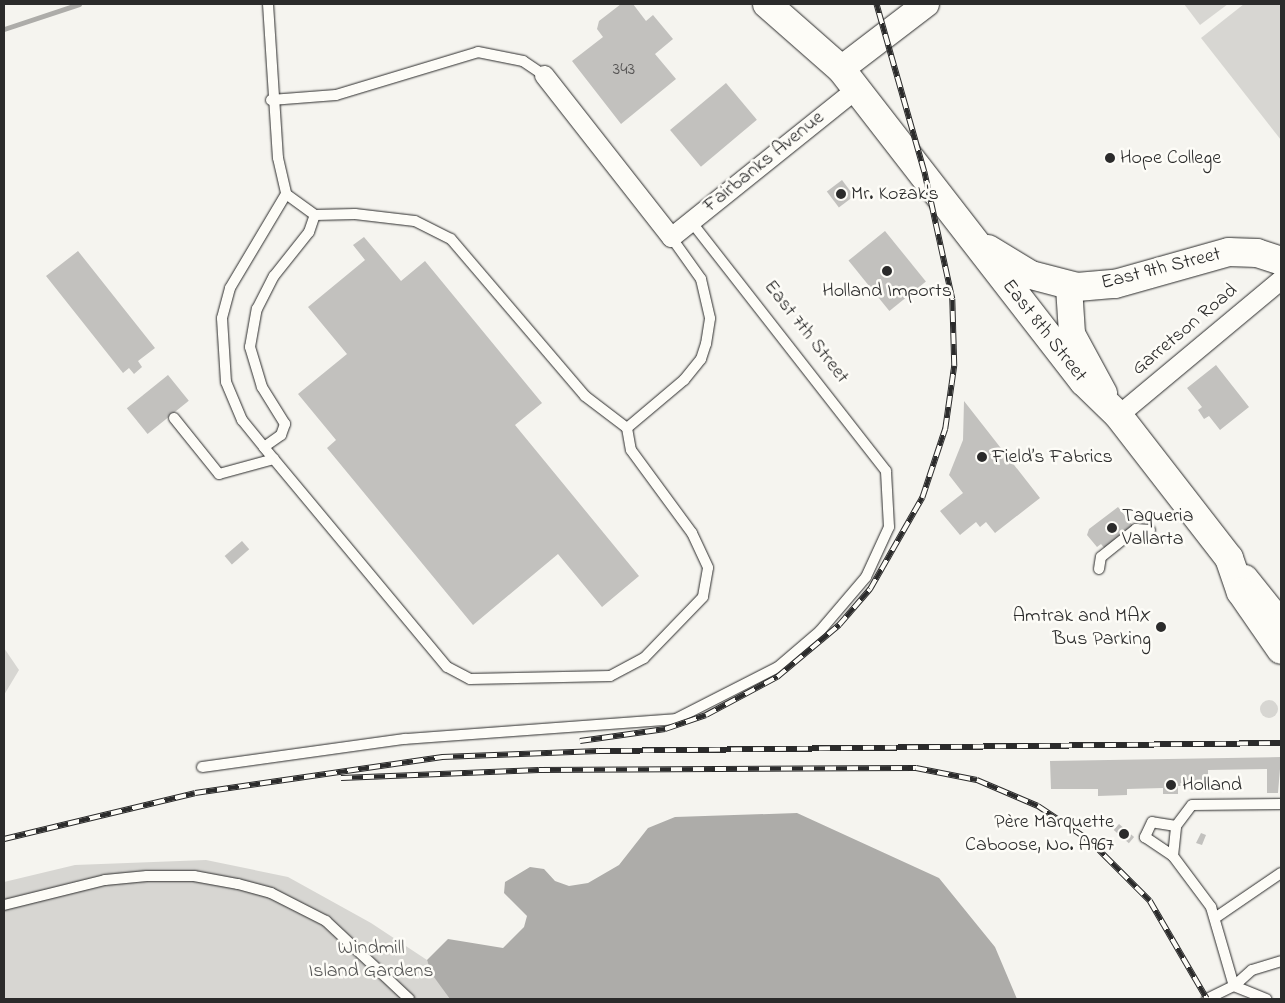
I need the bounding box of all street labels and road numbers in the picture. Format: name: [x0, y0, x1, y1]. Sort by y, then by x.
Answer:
street label: Fairbanks Avenue: [699, 106, 829, 218]
street label: East 9th Street: [1099, 243, 1223, 295]
street label: East 7th Street: [758, 275, 854, 389]
street label: East 8th Street: [996, 275, 1092, 387]
street label: Garretson Road: [1127, 279, 1243, 381]

